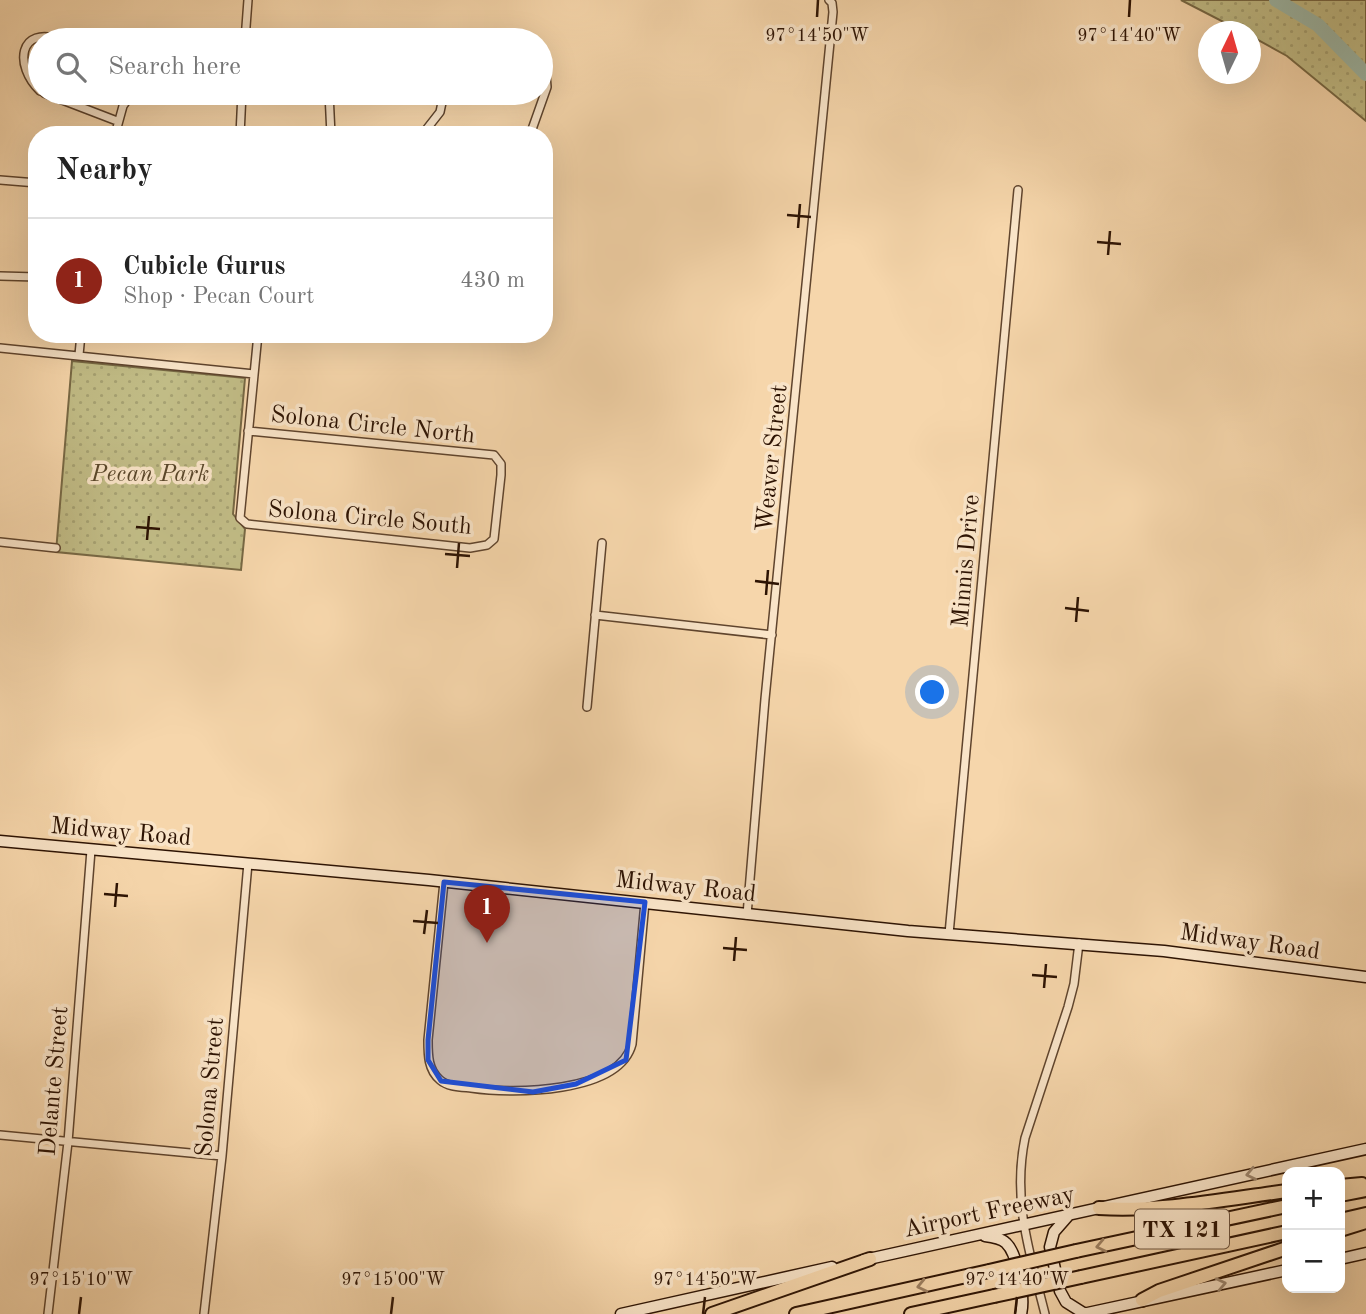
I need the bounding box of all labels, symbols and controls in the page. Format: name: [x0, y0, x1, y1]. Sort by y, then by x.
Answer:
north arrow: [1198, 21, 1261, 84]
text: 97°14'50"W: [765, 27, 869, 45]
text: 97°14'40"W: [1077, 27, 1181, 45]
search box: [28, 28, 553, 105]
icon: search: [52, 48, 90, 86]
text: Search here: [108, 54, 241, 80]
text: Nearby: [56, 156, 153, 186]
text: Cubicle Gurus: [123, 254, 285, 280]
text: 1: [72, 269, 86, 292]
text: 430 m: [460, 269, 525, 292]
text: Shop · Pecan Court: [123, 285, 314, 308]
street label: Weaver Street: [753, 383, 793, 533]
street label: Solona Circle North: [269, 403, 476, 449]
park label: Pecan Park: [90, 463, 209, 487]
street label: Minnis Drive: [949, 493, 985, 629]
street label: Solona Circle South: [267, 498, 473, 540]
your location: [915, 675, 949, 709]
street label: Midway Road: [49, 815, 192, 851]
street label: Midway Road: [614, 869, 757, 907]
pin: 1: [464, 885, 510, 943]
street label: Midway Road: [1178, 921, 1321, 965]
street label: Delante Street: [36, 1005, 74, 1157]
street label: Solona Street: [193, 1016, 229, 1158]
one-way arrow: [1246, 1166, 1258, 1181]
map controls: [1282, 1167, 1345, 1293]
button: +: [1282, 1167, 1345, 1230]
street label: Airport Freeway: [902, 1183, 1077, 1243]
road number: TX 121: [1135, 1210, 1229, 1248]
button: −: [1282, 1230, 1345, 1293]
one-way arrow: [1095, 1237, 1107, 1252]
text: 97°15'10"W: [29, 1271, 133, 1289]
text: 97°15'00"W: [341, 1271, 445, 1289]
text: 97°14'50"W: [653, 1271, 757, 1289]
text: 97°14'40"W: [965, 1271, 1069, 1289]
one-way arrow: [1215, 1277, 1227, 1292]
one-way arrow: [916, 1278, 928, 1292]

